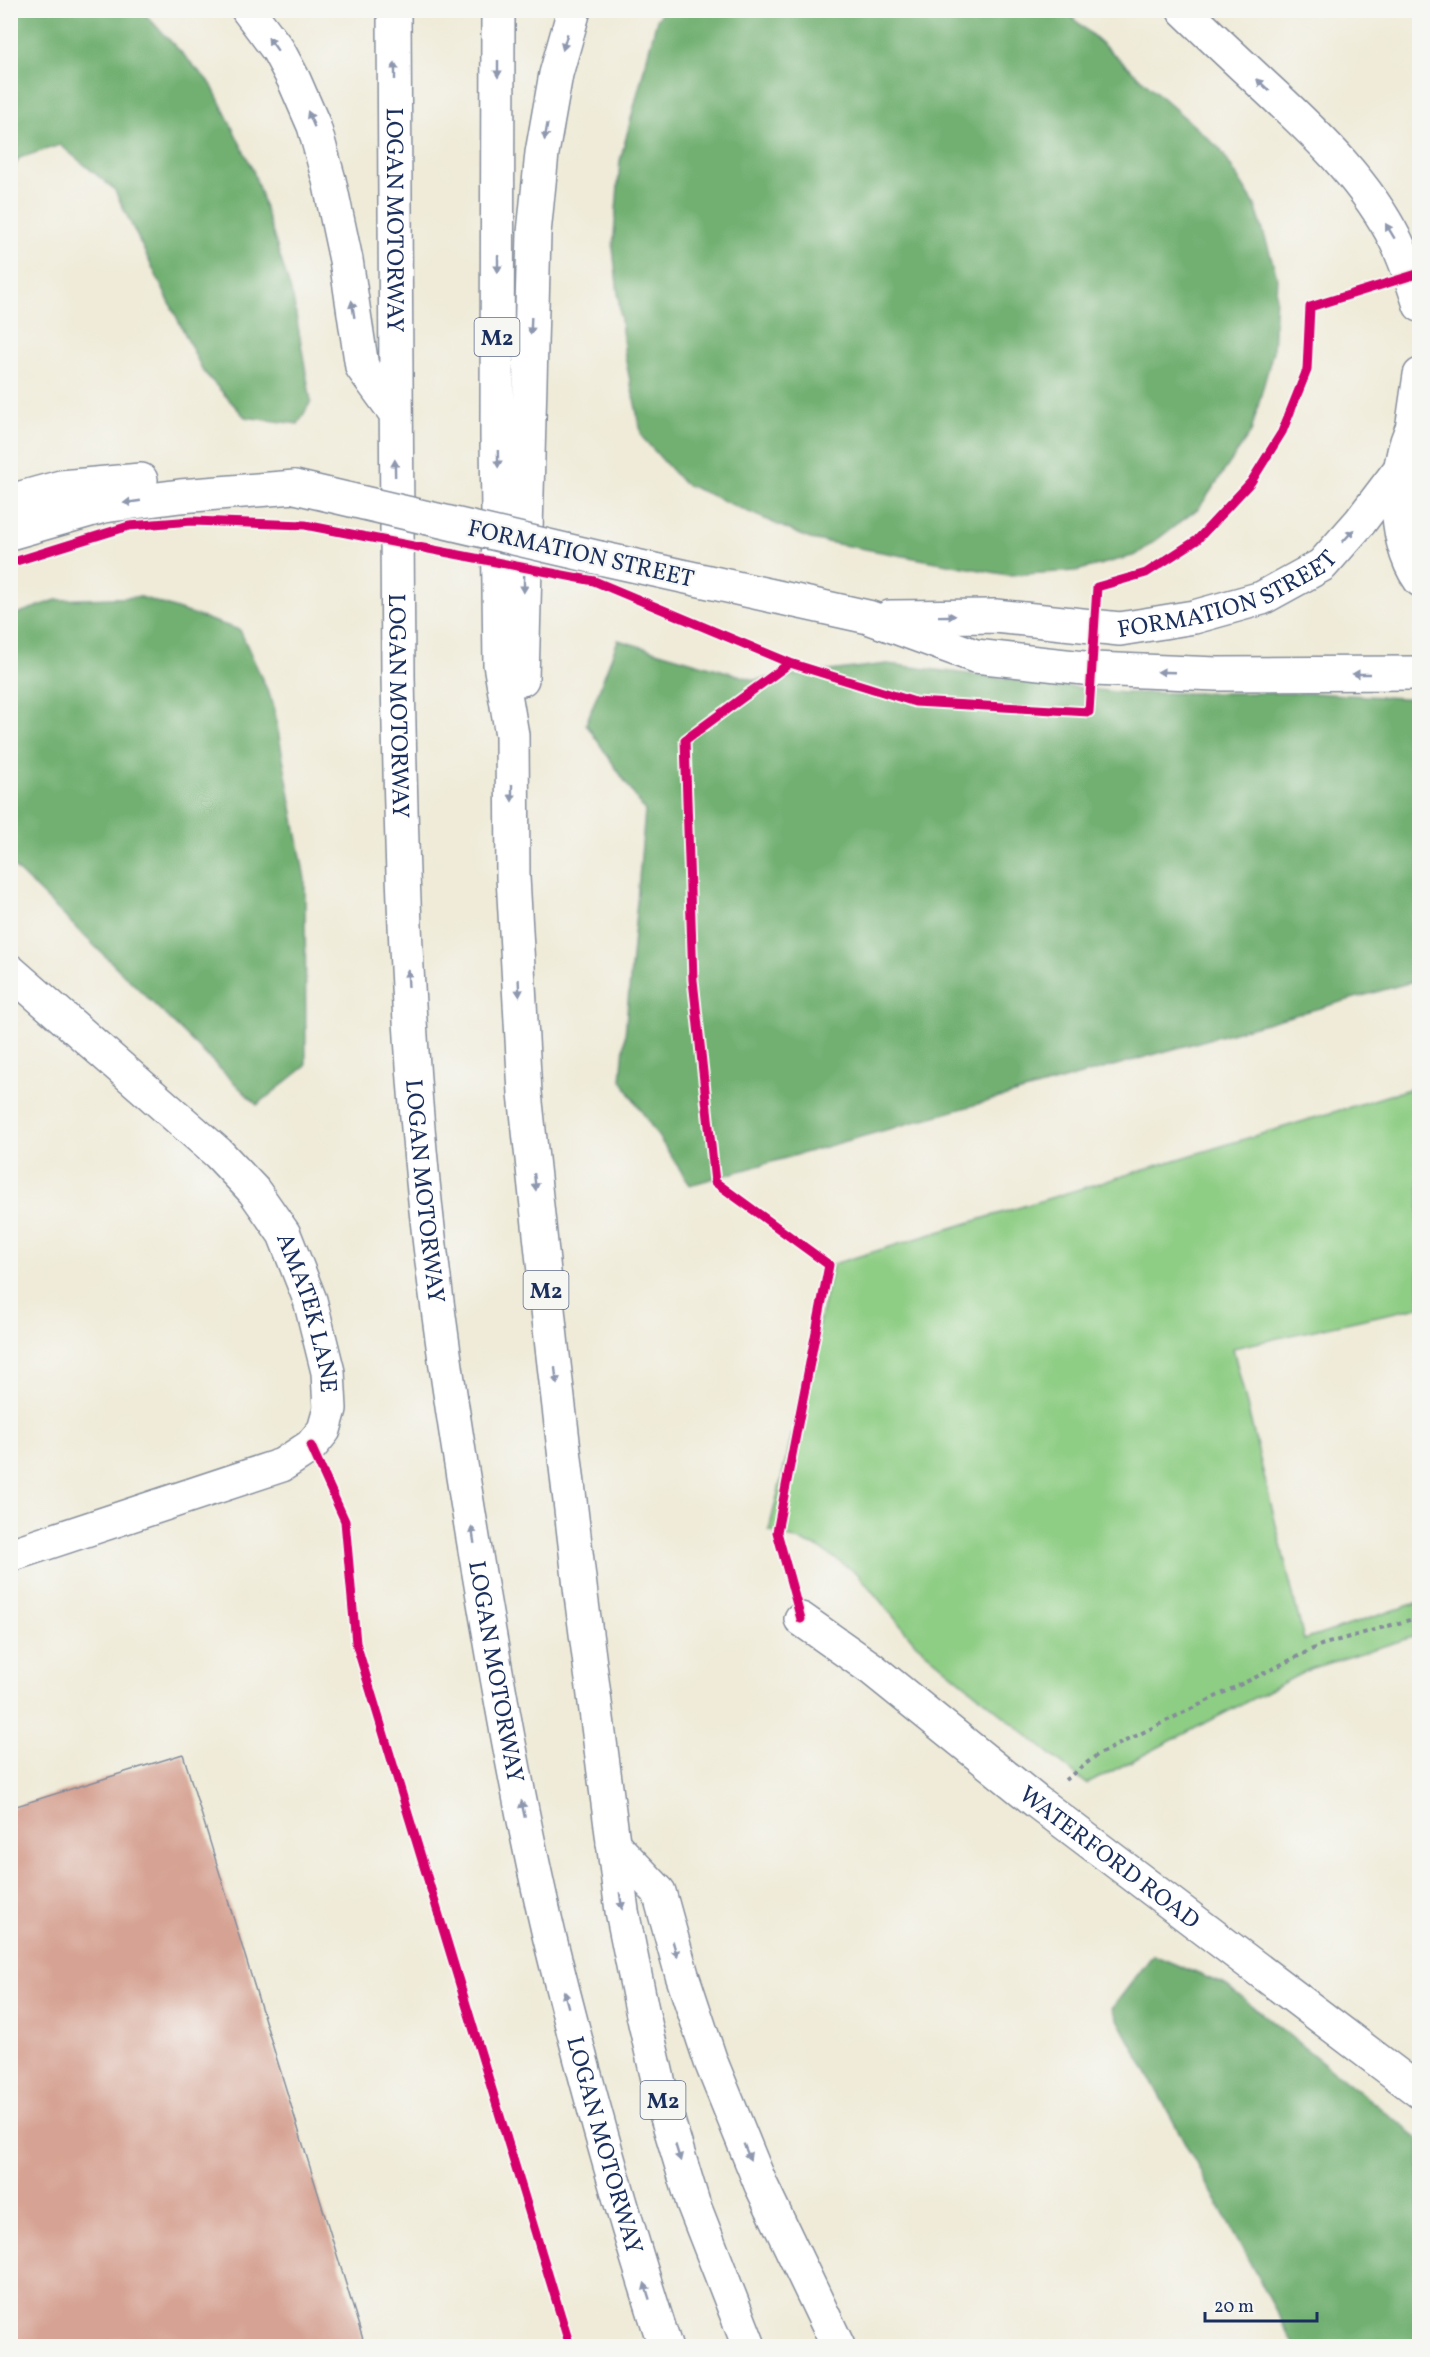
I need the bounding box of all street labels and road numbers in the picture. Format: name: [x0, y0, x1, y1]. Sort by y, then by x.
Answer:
street label: LOGAN MOTORWAY: [376, 107, 411, 333]
road number: M2: [474, 318, 520, 356]
street label: FORMATION STREET: [464, 512, 697, 598]
street label: FORMATION STREET: [1115, 544, 1346, 648]
street label: LOGAN MOTORWAY: [378, 593, 416, 819]
street label: LOGAN MOTORWAY: [395, 1078, 452, 1305]
street label: AMATEK LANE: [266, 1228, 344, 1394]
road number: M2: [524, 1271, 568, 1309]
street label: LOGAN MOTORWAY: [458, 1558, 531, 1786]
street label: WATERFORD ROAD: [1011, 1779, 1206, 1938]
street label: LOGAN MOTORWAY: [556, 2033, 650, 2259]
road number: M2: [640, 2081, 686, 2119]

